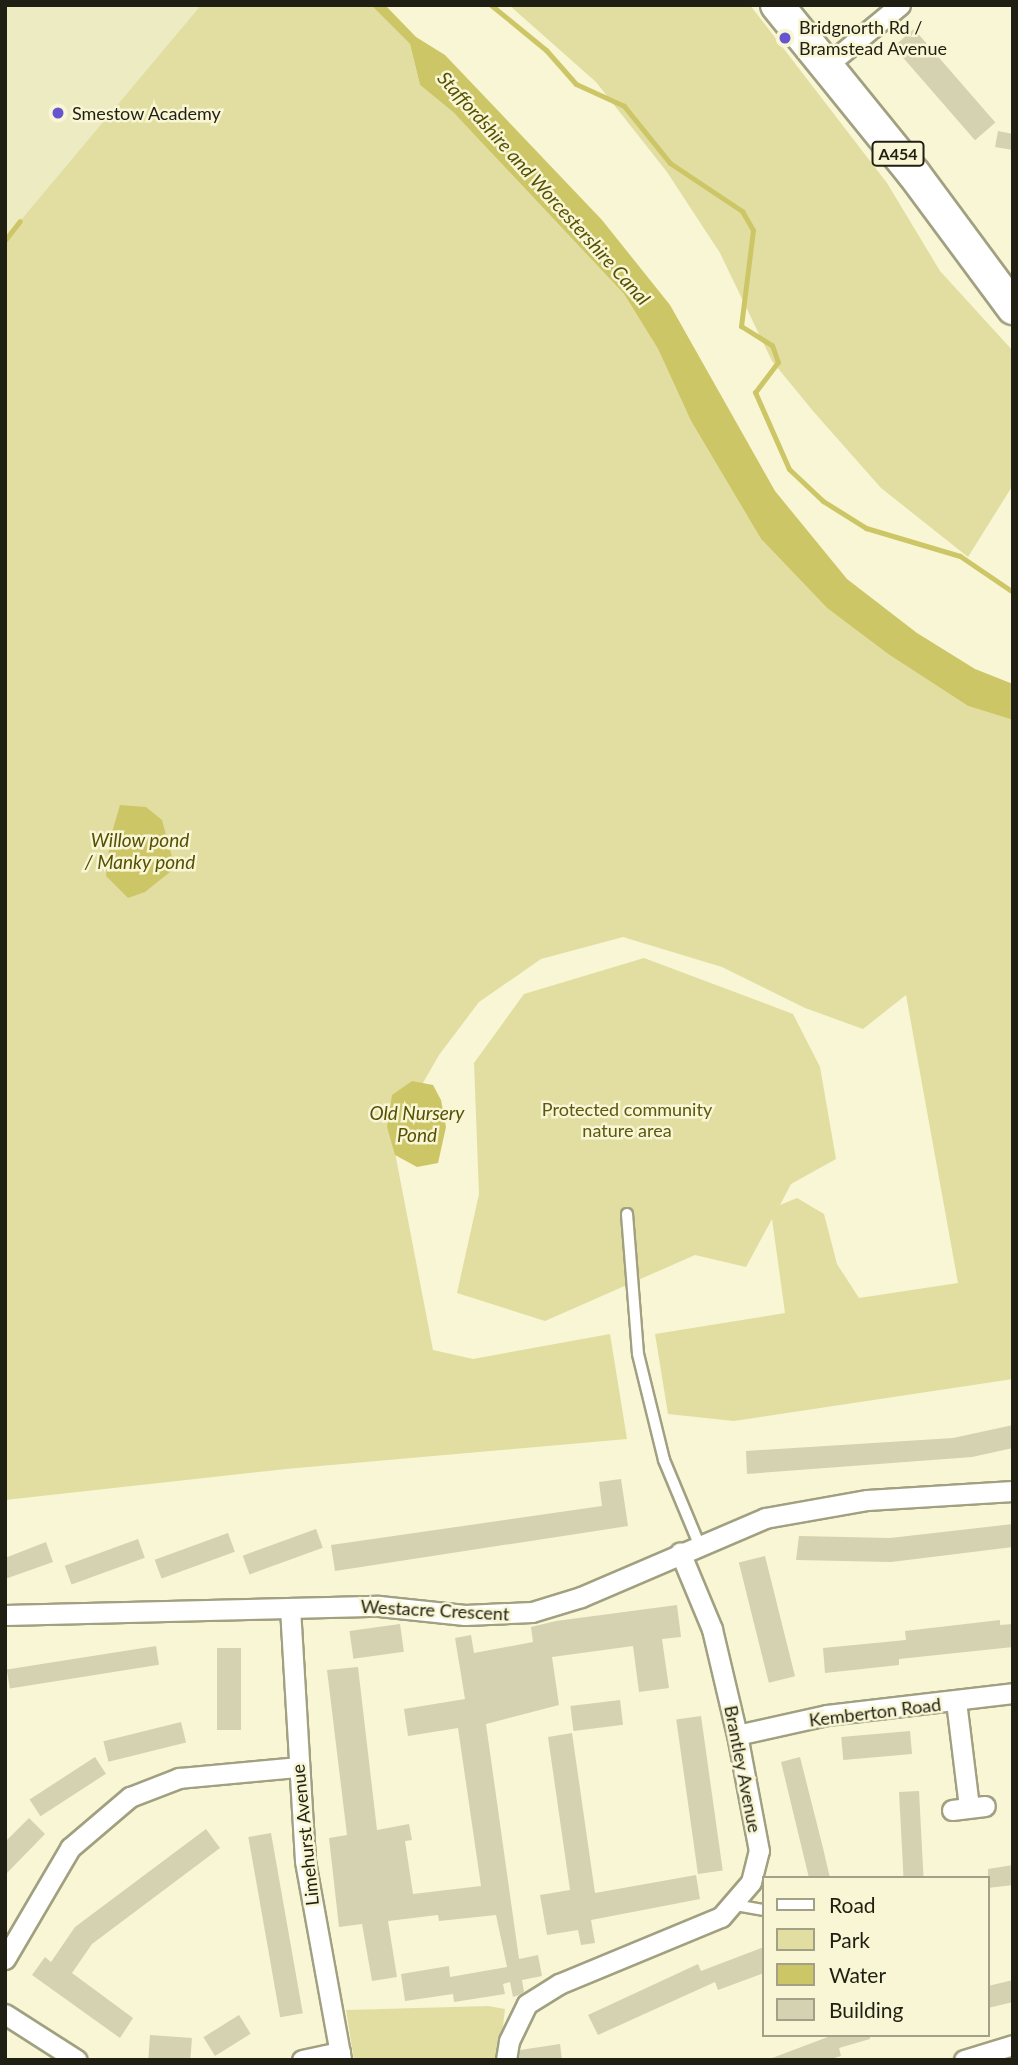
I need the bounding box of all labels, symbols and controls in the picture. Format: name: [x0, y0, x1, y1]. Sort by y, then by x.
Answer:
place label: Bridgnorth Rd / Bramstead Avenue: [799, 17, 948, 60]
marker: Bridgnorth Rd / Bramstead Avenue: [777, 30, 793, 46]
water label: Staffordshire and Worcestershire Canal: [433, 66, 655, 310]
place label: Smestow Academy: [72, 102, 222, 124]
marker: Smestow Academy: [50, 105, 66, 121]
road number: A454: [870, 142, 926, 166]
water label: Willow pond / Manky pond: [85, 829, 195, 873]
park label: Protected community nature area: [542, 1099, 712, 1142]
water label: Old Nursery Pond: [370, 1102, 464, 1146]
street label: Westacre Crescent: [360, 1595, 510, 1625]
street label: Kemberton Road: [808, 1693, 942, 1731]
street label: Brantley Avenue: [720, 1703, 766, 1835]
street label: Limehurst Avenue: [287, 1763, 323, 1907]
legend: [762, 1876, 990, 2037]
text: Road: [829, 1892, 876, 1917]
text: Park: [829, 1927, 870, 1952]
text: Water: [829, 1962, 886, 1987]
text: Building: [829, 1997, 904, 2022]

